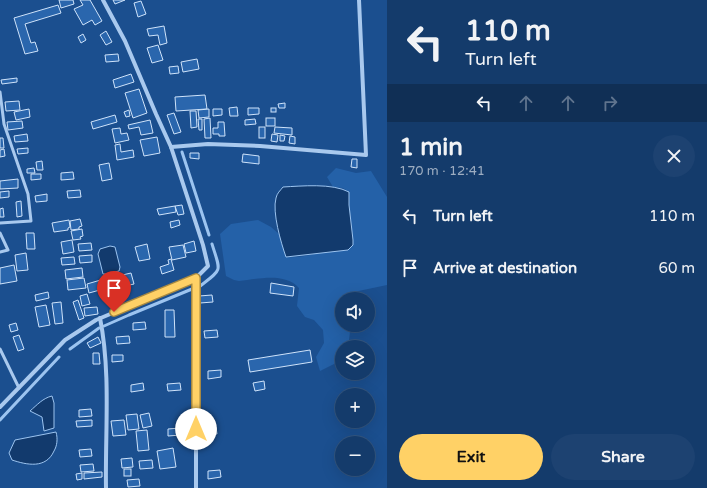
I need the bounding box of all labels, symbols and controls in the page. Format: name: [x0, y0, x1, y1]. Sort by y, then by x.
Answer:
text: 110 m: [465, 14, 551, 48]
icon: left: [399, 16, 451, 68]
text: Turn left: [465, 48, 537, 70]
icon: left: [473, 92, 495, 114]
icon: ahead: [515, 92, 537, 114]
icon: ahead: [557, 92, 579, 114]
icon: right: [599, 92, 621, 114]
text: 1 min: [399, 133, 463, 162]
button: close: [653, 135, 695, 177]
text: 170 m · 12:41: [399, 163, 485, 179]
icon: left: [399, 205, 421, 227]
text: Turn left: [433, 207, 493, 225]
text: 110 m: [649, 207, 695, 225]
icon: arrive: [399, 257, 421, 279]
text: Arrive at destination: [433, 259, 577, 277]
text: 60 m: [658, 259, 695, 277]
pin: [97, 271, 131, 312]
icon: arrive: [103, 277, 125, 299]
map controls: [335, 292, 375, 476]
button: sound: [335, 292, 375, 332]
button: layers: [335, 340, 375, 380]
button: +: [335, 388, 375, 428]
position arrow: [175, 408, 217, 450]
button: Exit: [399, 434, 543, 480]
button: Share: [551, 434, 695, 480]
button: −: [335, 436, 375, 476]

